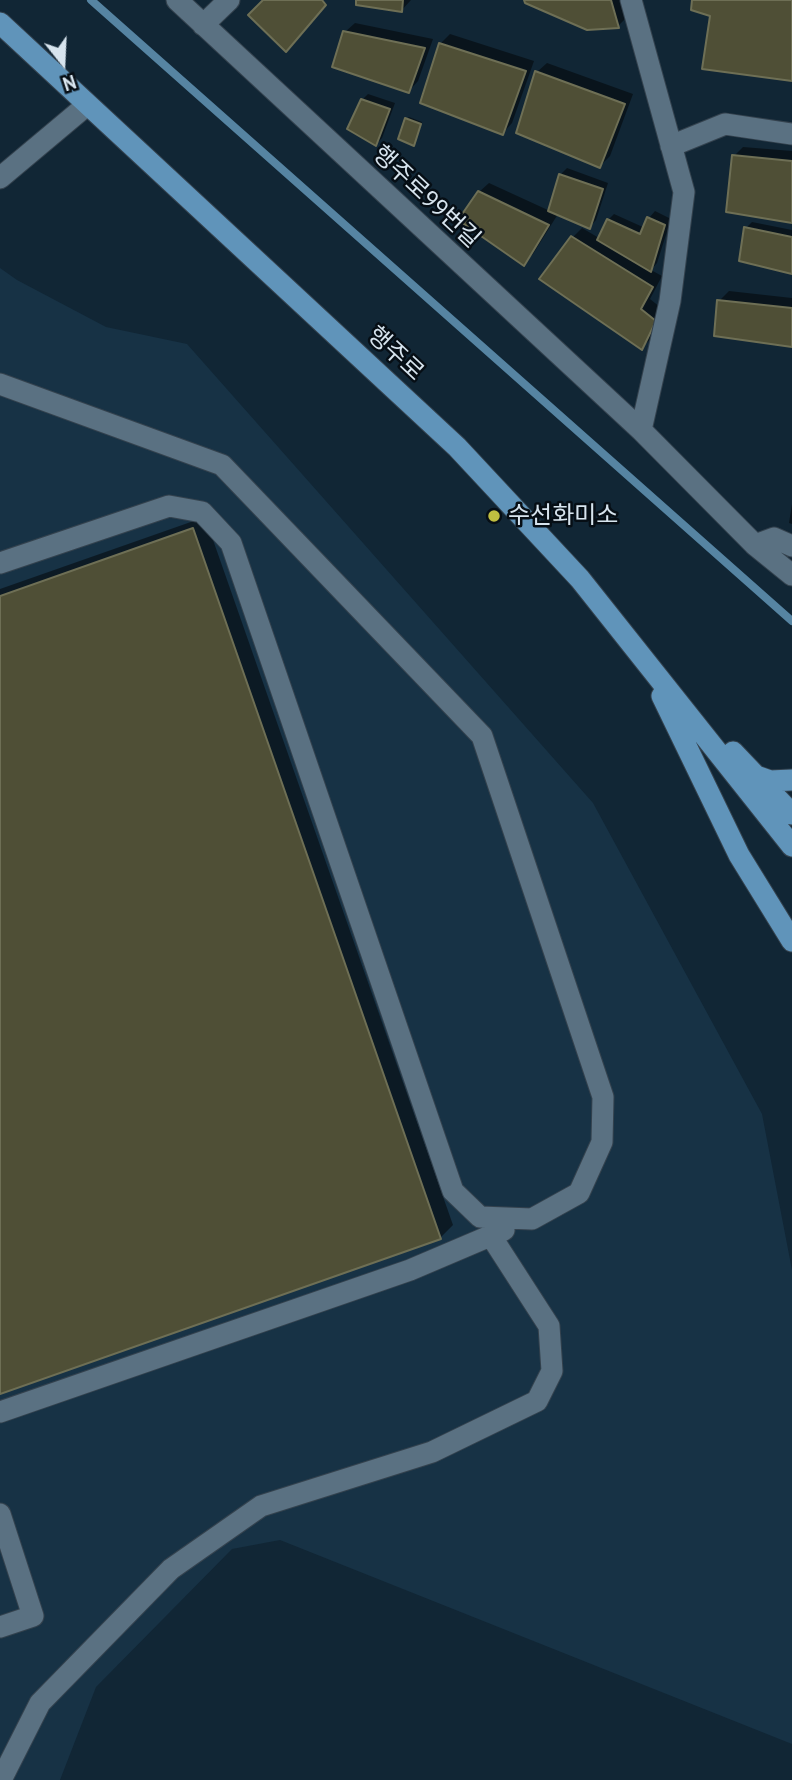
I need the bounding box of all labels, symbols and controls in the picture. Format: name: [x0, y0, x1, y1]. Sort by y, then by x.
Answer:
north arrow: [28, 28, 98, 98]
text: N: [60, 70, 79, 96]
street label: 행주로99번길: [366, 140, 486, 254]
street label: 행주로: [361, 321, 429, 387]
place label: 수선화미소: [508, 502, 618, 530]
marker: 수선화미소: [486, 508, 502, 524]

